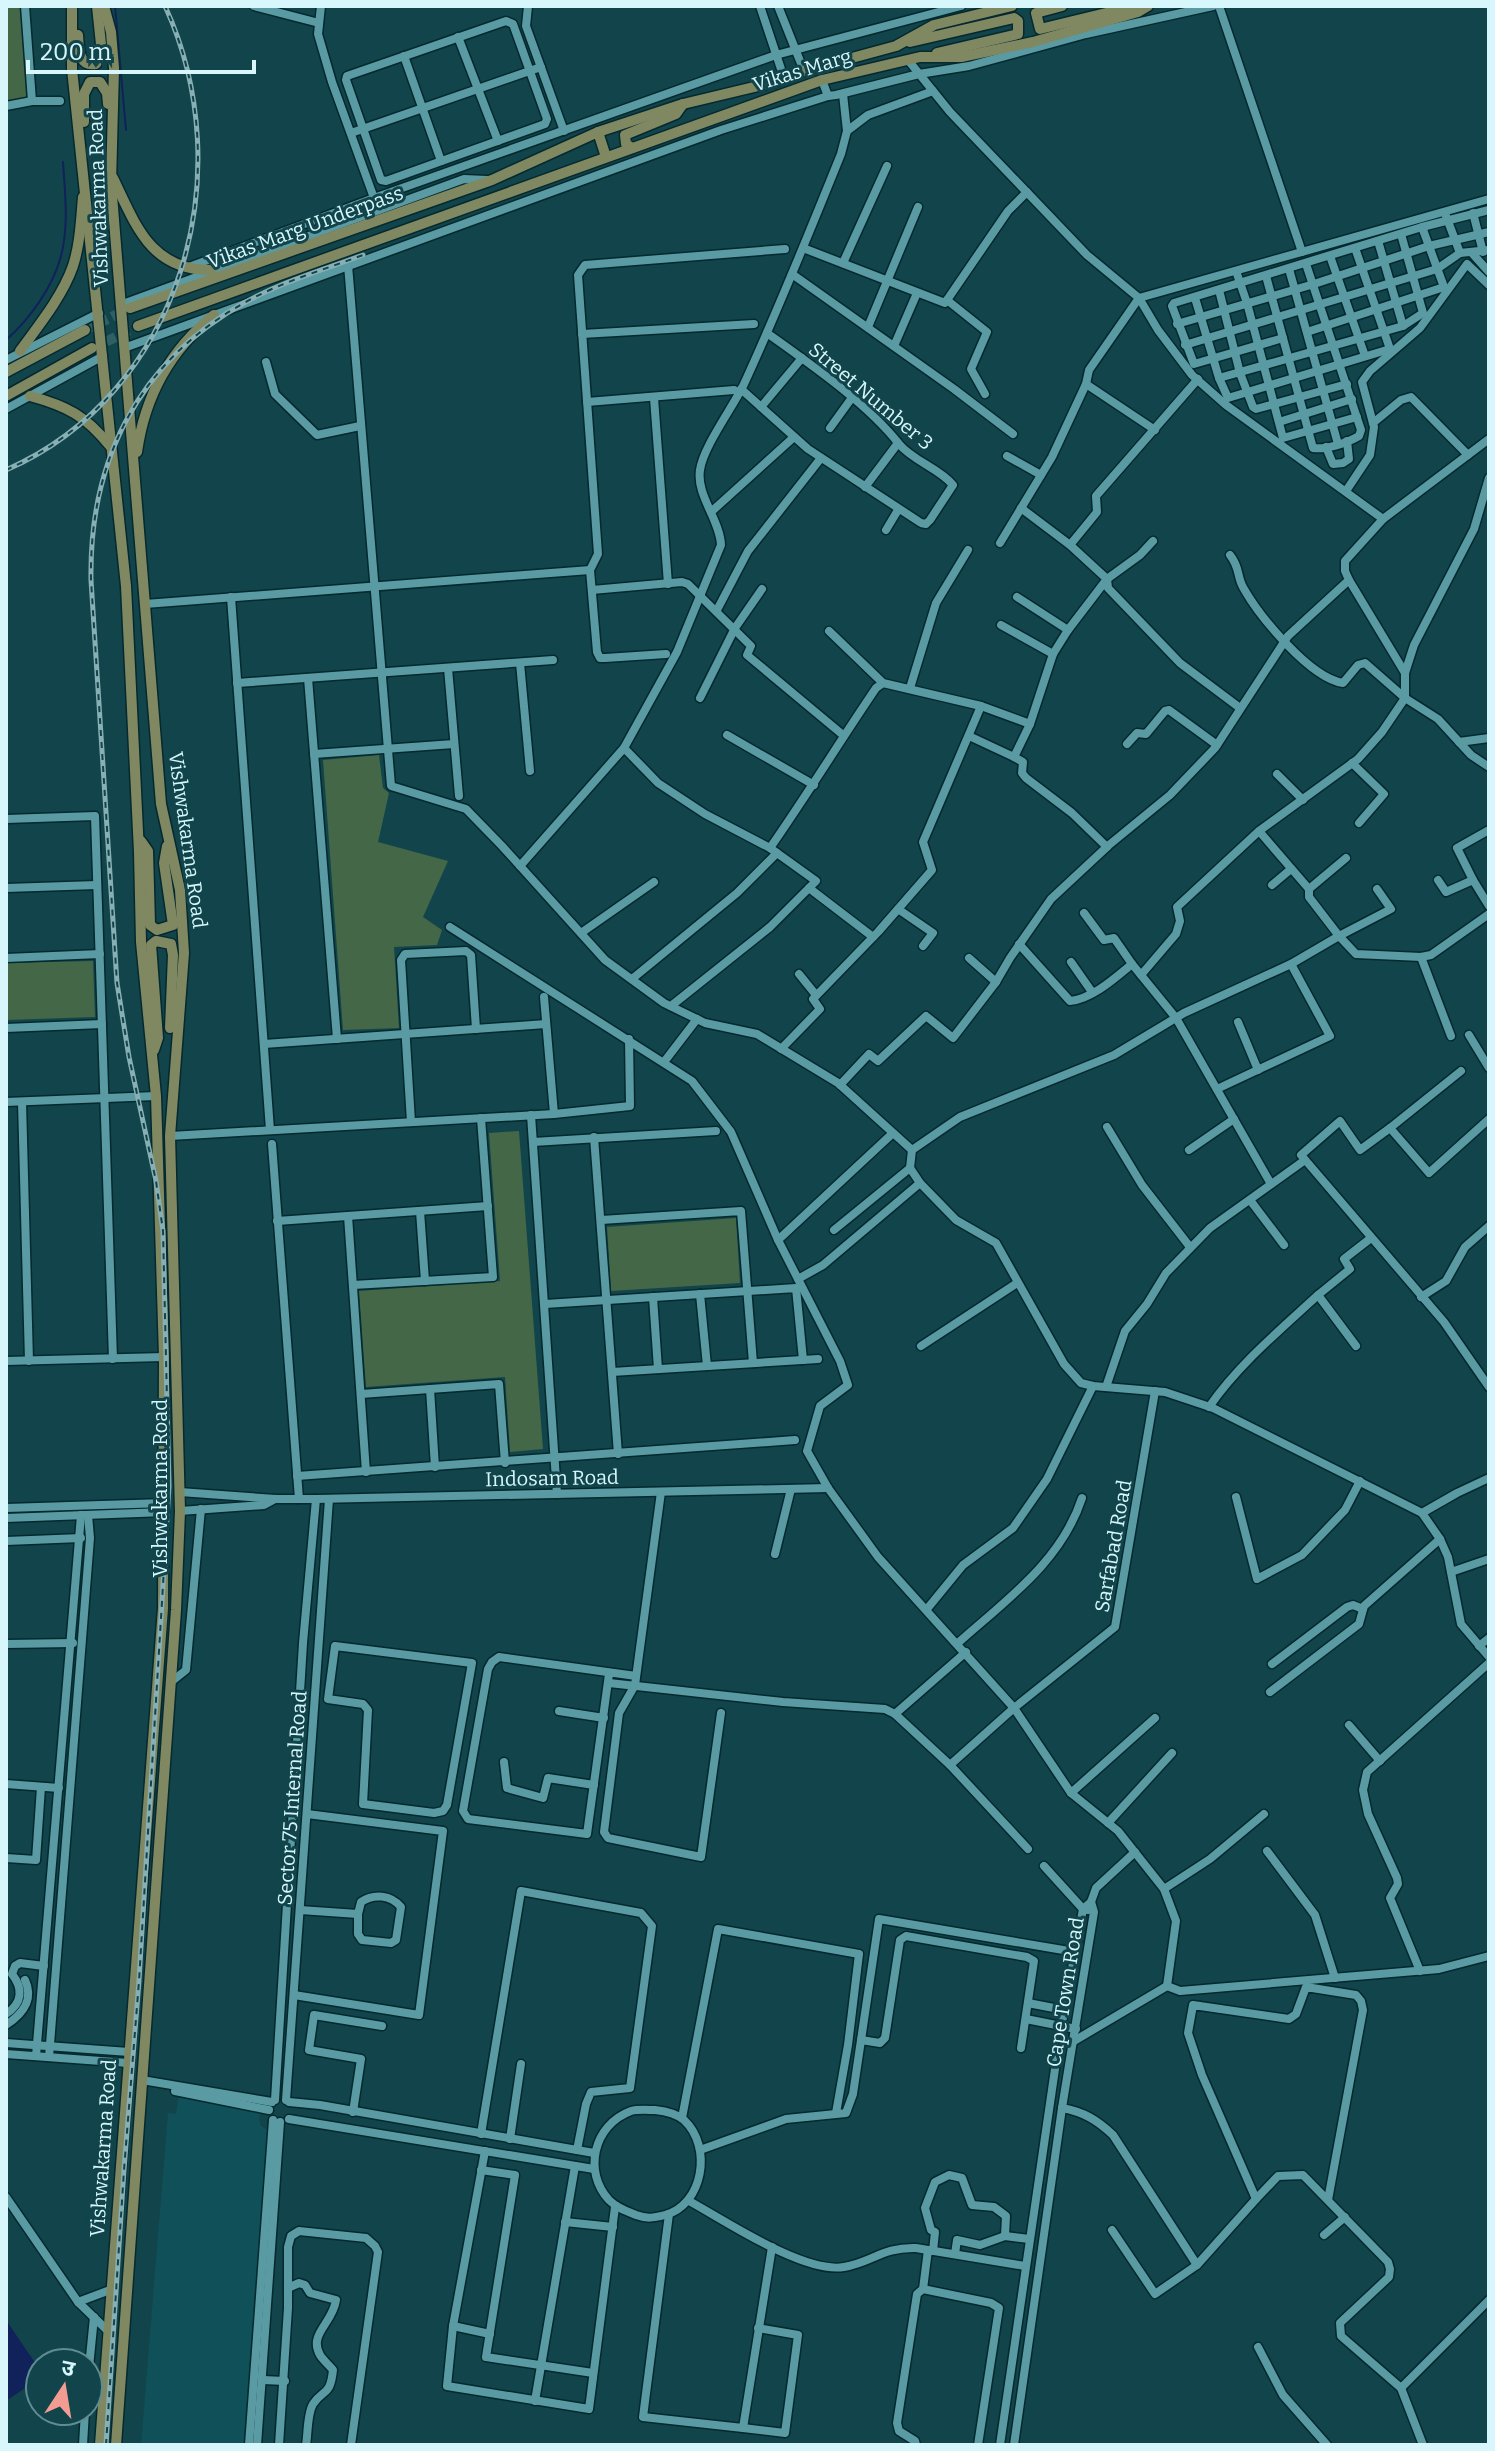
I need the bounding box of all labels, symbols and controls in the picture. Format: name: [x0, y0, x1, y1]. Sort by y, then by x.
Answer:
scale bar: [28, 24, 254, 74]
text: 200 m: [40, 38, 112, 66]
street label: Vikas Marg: [750, 44, 854, 96]
street label: Vishwakarma Road: [83, 108, 113, 288]
street label: Vikas Marg Underpass: [204, 180, 406, 274]
street label: Street Number 3: [804, 337, 938, 455]
street label: Vishwakarma Road: [164, 750, 212, 930]
street label: Vishwakarma Road: [148, 1399, 172, 1577]
street label: Indosam Road: [485, 1465, 619, 1491]
street label: Sarfabad Road: [1090, 1478, 1136, 1614]
street label: Sector 75 Internal Road: [273, 1690, 311, 1906]
street label: Cape Town Road: [1041, 1915, 1089, 2069]
street label: Vishwakarma Road: [85, 2058, 121, 2238]
north arrow: [24, 2347, 104, 2427]
text: उ: [59, 2353, 78, 2383]

